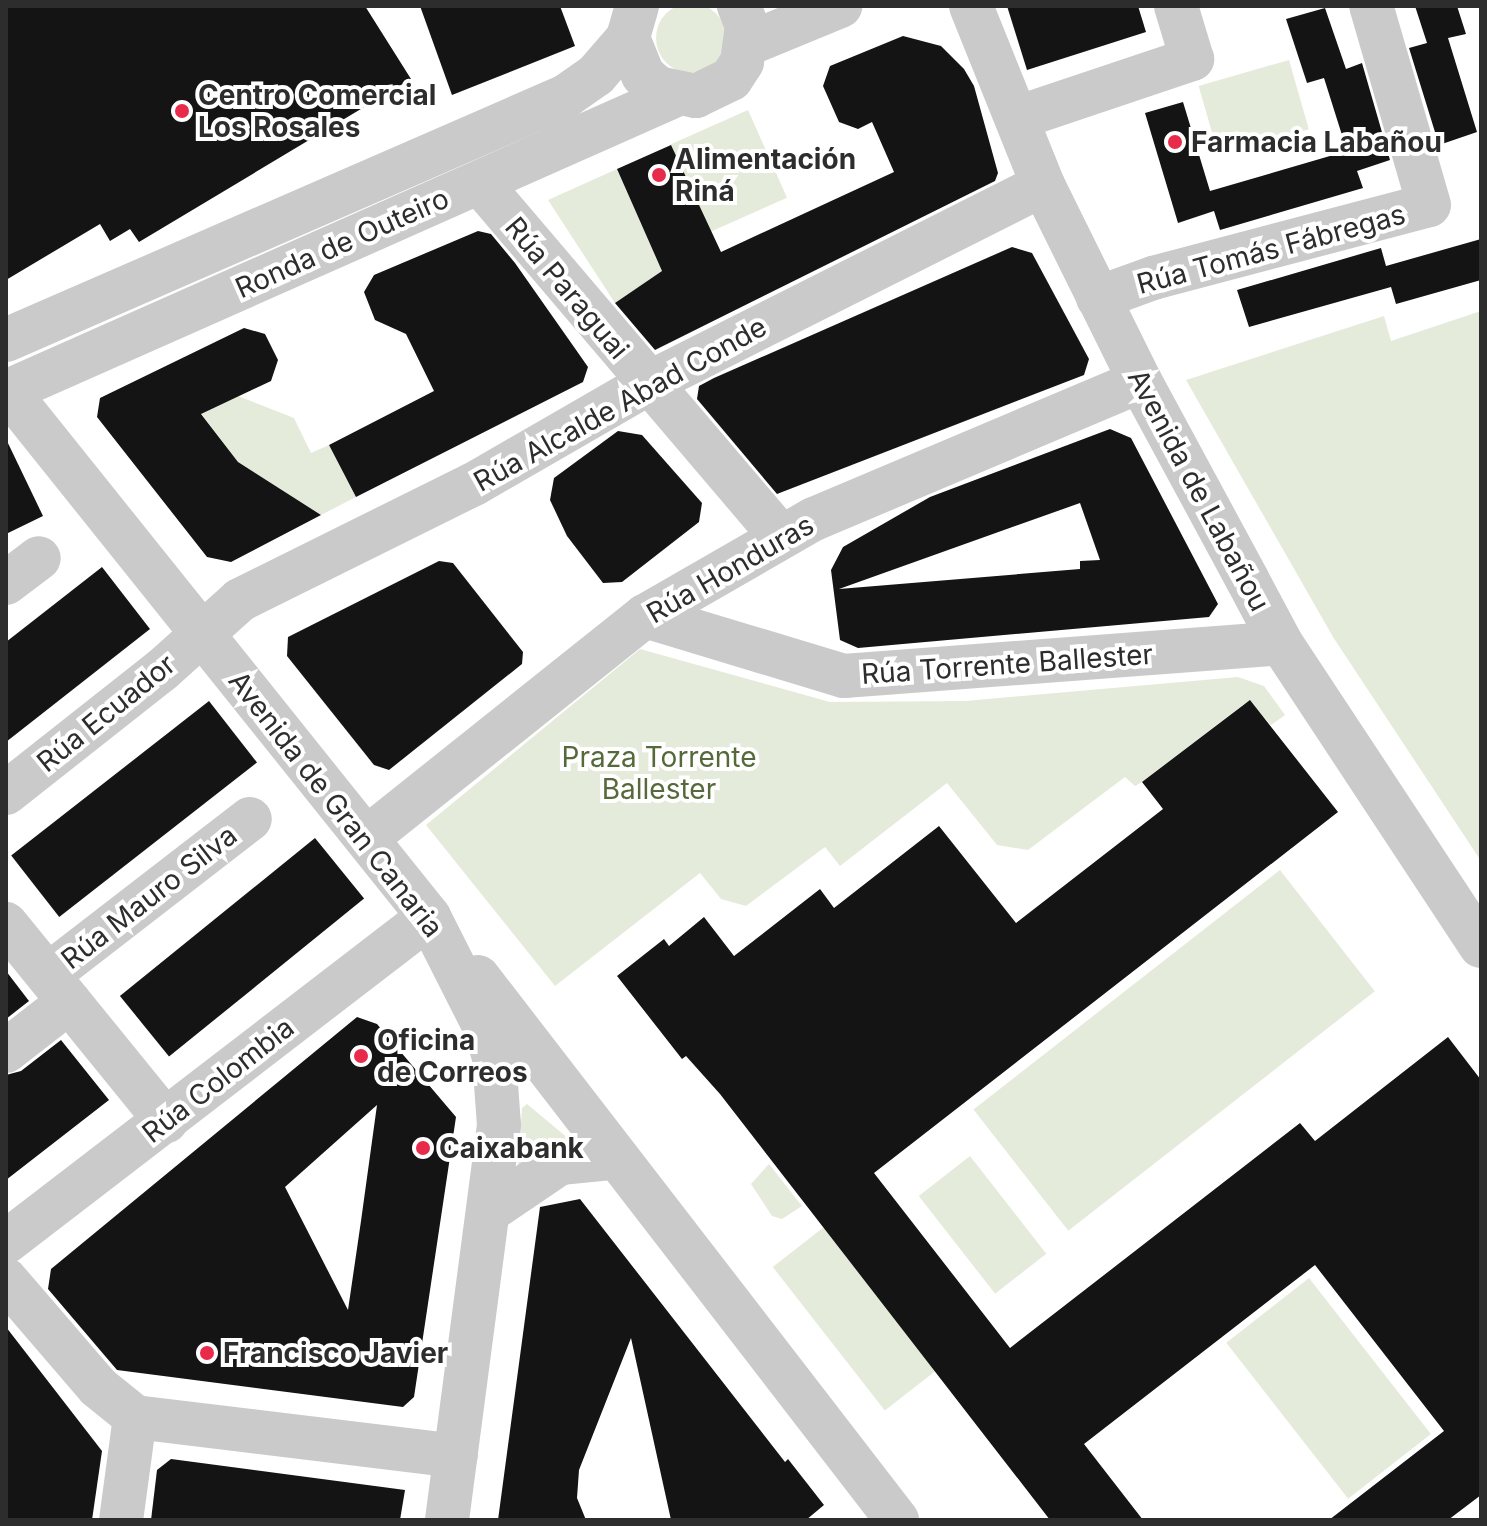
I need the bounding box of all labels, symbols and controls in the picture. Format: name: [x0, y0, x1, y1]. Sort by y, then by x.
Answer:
place label: Centro Comercial Los Rosales: [198, 78, 436, 144]
marker: Centro Comercial Los Rosales: [173, 102, 191, 120]
place label: Farmacia Labañou: [1191, 125, 1442, 159]
marker: Farmacia Labañou: [1166, 133, 1184, 151]
place label: Alimentación Riná: [675, 142, 856, 208]
marker: Alimentación Riná: [650, 166, 668, 184]
street label: Ronda de Outeiro: [230, 181, 454, 305]
street label: Rúa Tomás Fábregas: [1133, 197, 1409, 301]
street label: Rúa Paraguai: [498, 210, 636, 366]
street label: Rúa Alcalde Abad Conde: [468, 310, 772, 498]
street label: Avenida de Labañou: [1121, 363, 1277, 617]
street label: Rúa Honduras: [641, 508, 819, 630]
street label: Rúa Torrente Ballester: [860, 637, 1154, 691]
street label: Rúa Ecuador: [30, 647, 182, 779]
street label: Avenida de Gran Canaria: [222, 664, 450, 944]
park label: Praza Torrente Ballester: [561, 740, 757, 806]
street label: Rúa Mauro Silva: [55, 818, 243, 976]
street label: Rúa Colombia: [135, 1010, 301, 1150]
place label: Oficina de Correos: [377, 1023, 528, 1089]
marker: Oficina de Correos: [352, 1047, 370, 1065]
place label: Caixabank: [439, 1131, 584, 1165]
marker: Caixabank: [414, 1139, 432, 1157]
place label: Francisco Javier: [223, 1336, 448, 1370]
marker: Francisco Javier: [198, 1344, 216, 1362]

